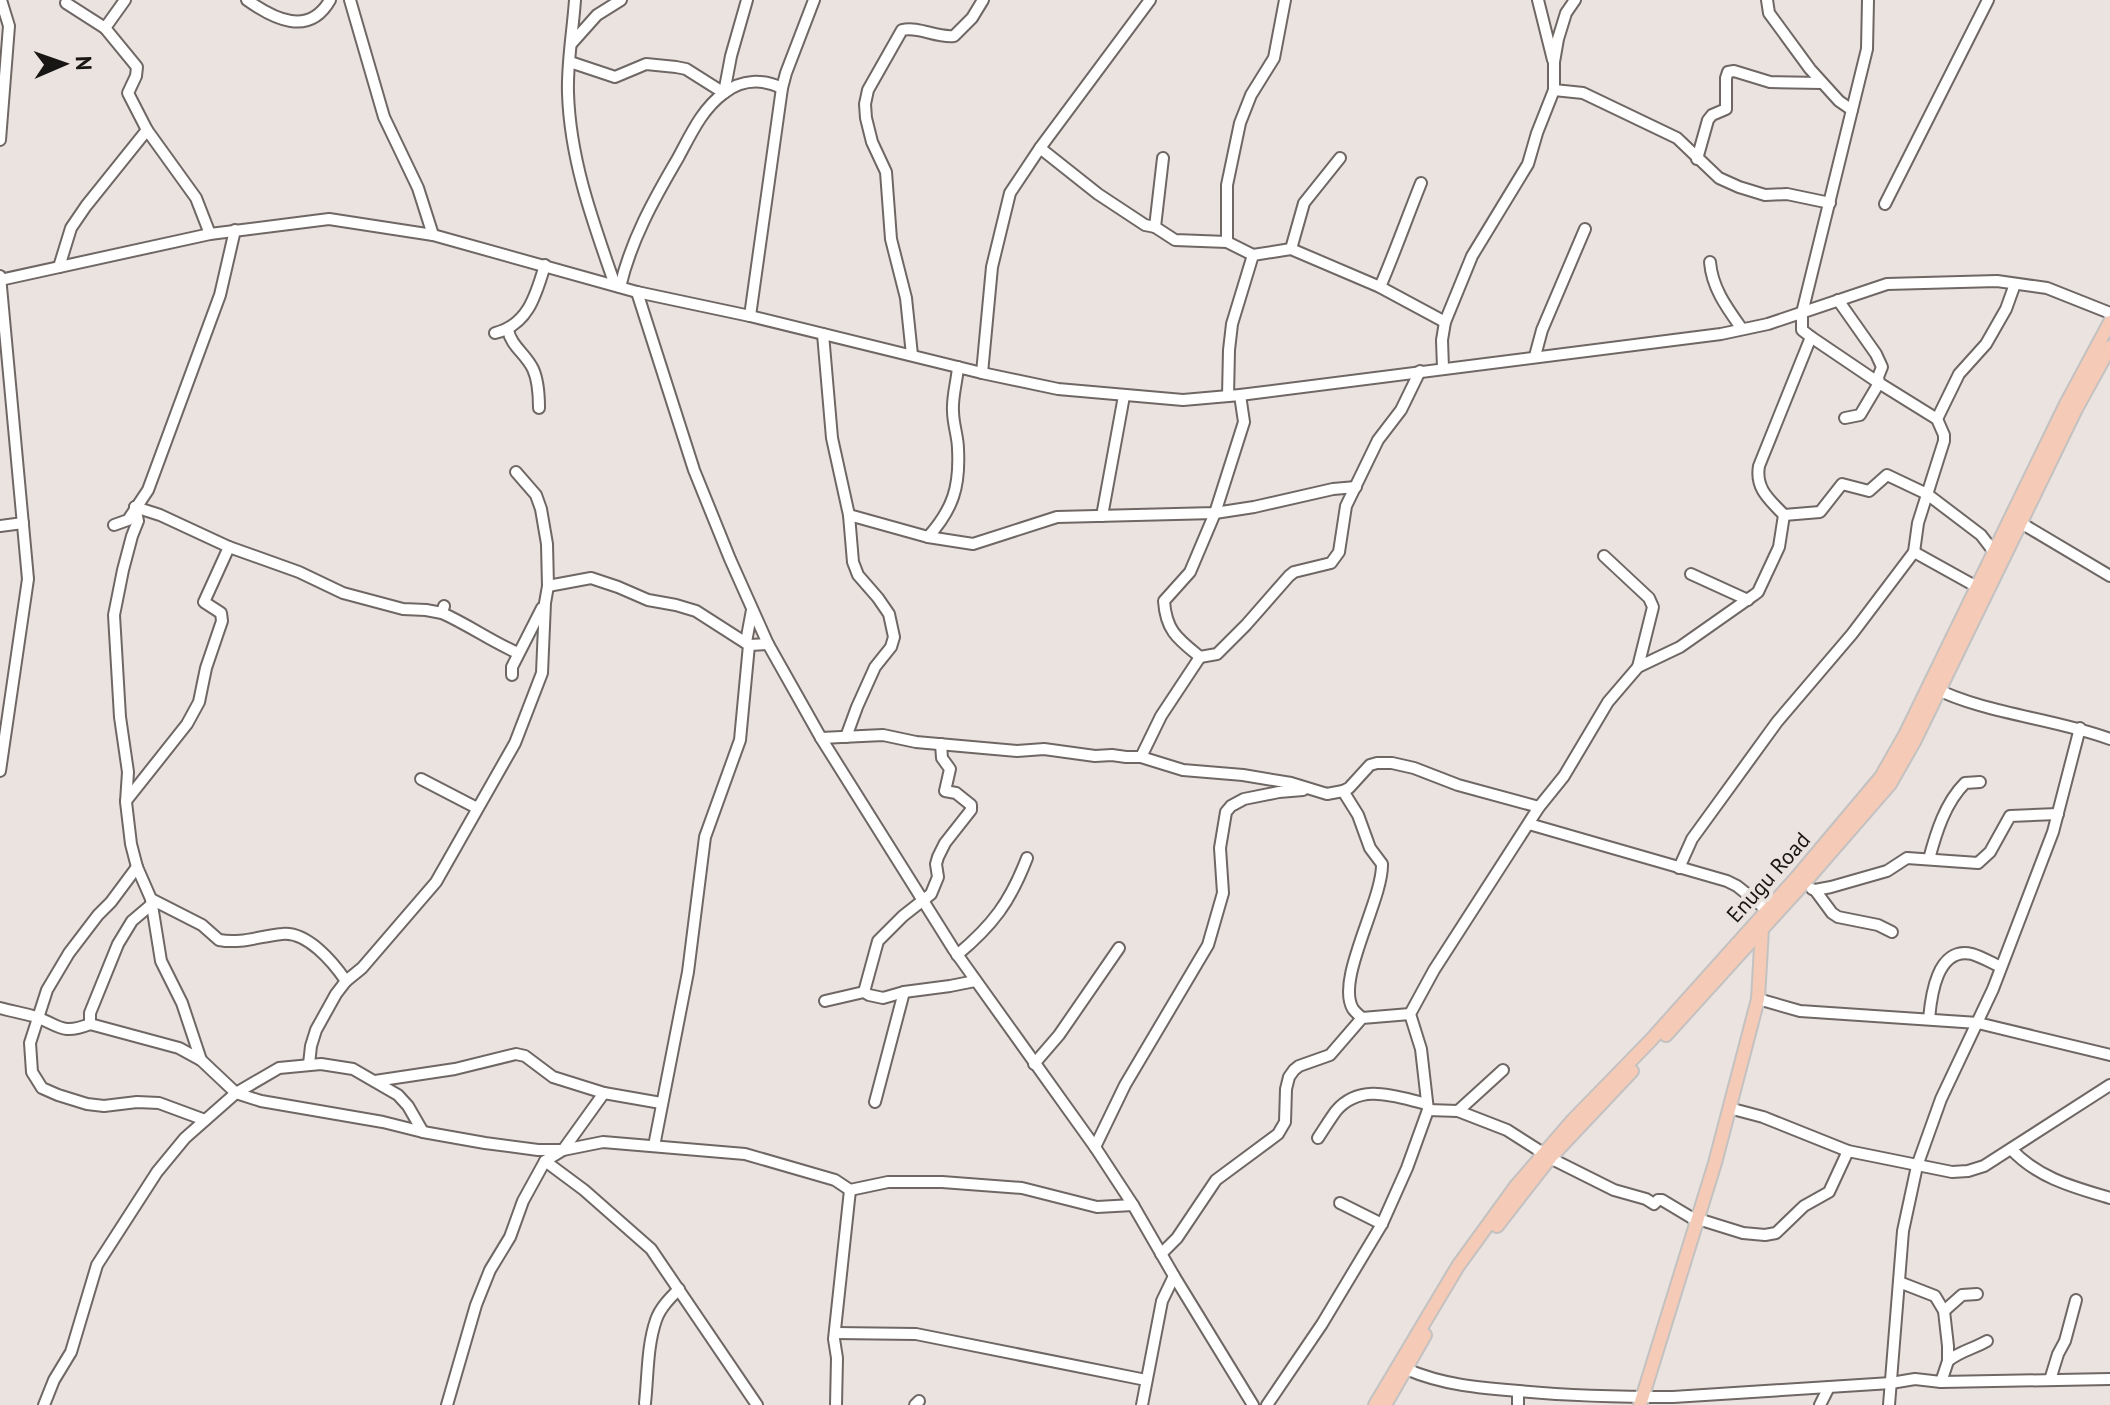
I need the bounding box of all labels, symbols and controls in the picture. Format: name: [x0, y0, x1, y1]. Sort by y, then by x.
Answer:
north arrow: [24, 24, 104, 104]
text: N: [70, 56, 98, 71]
street label: Enugu Road: [1720, 826, 1816, 928]

